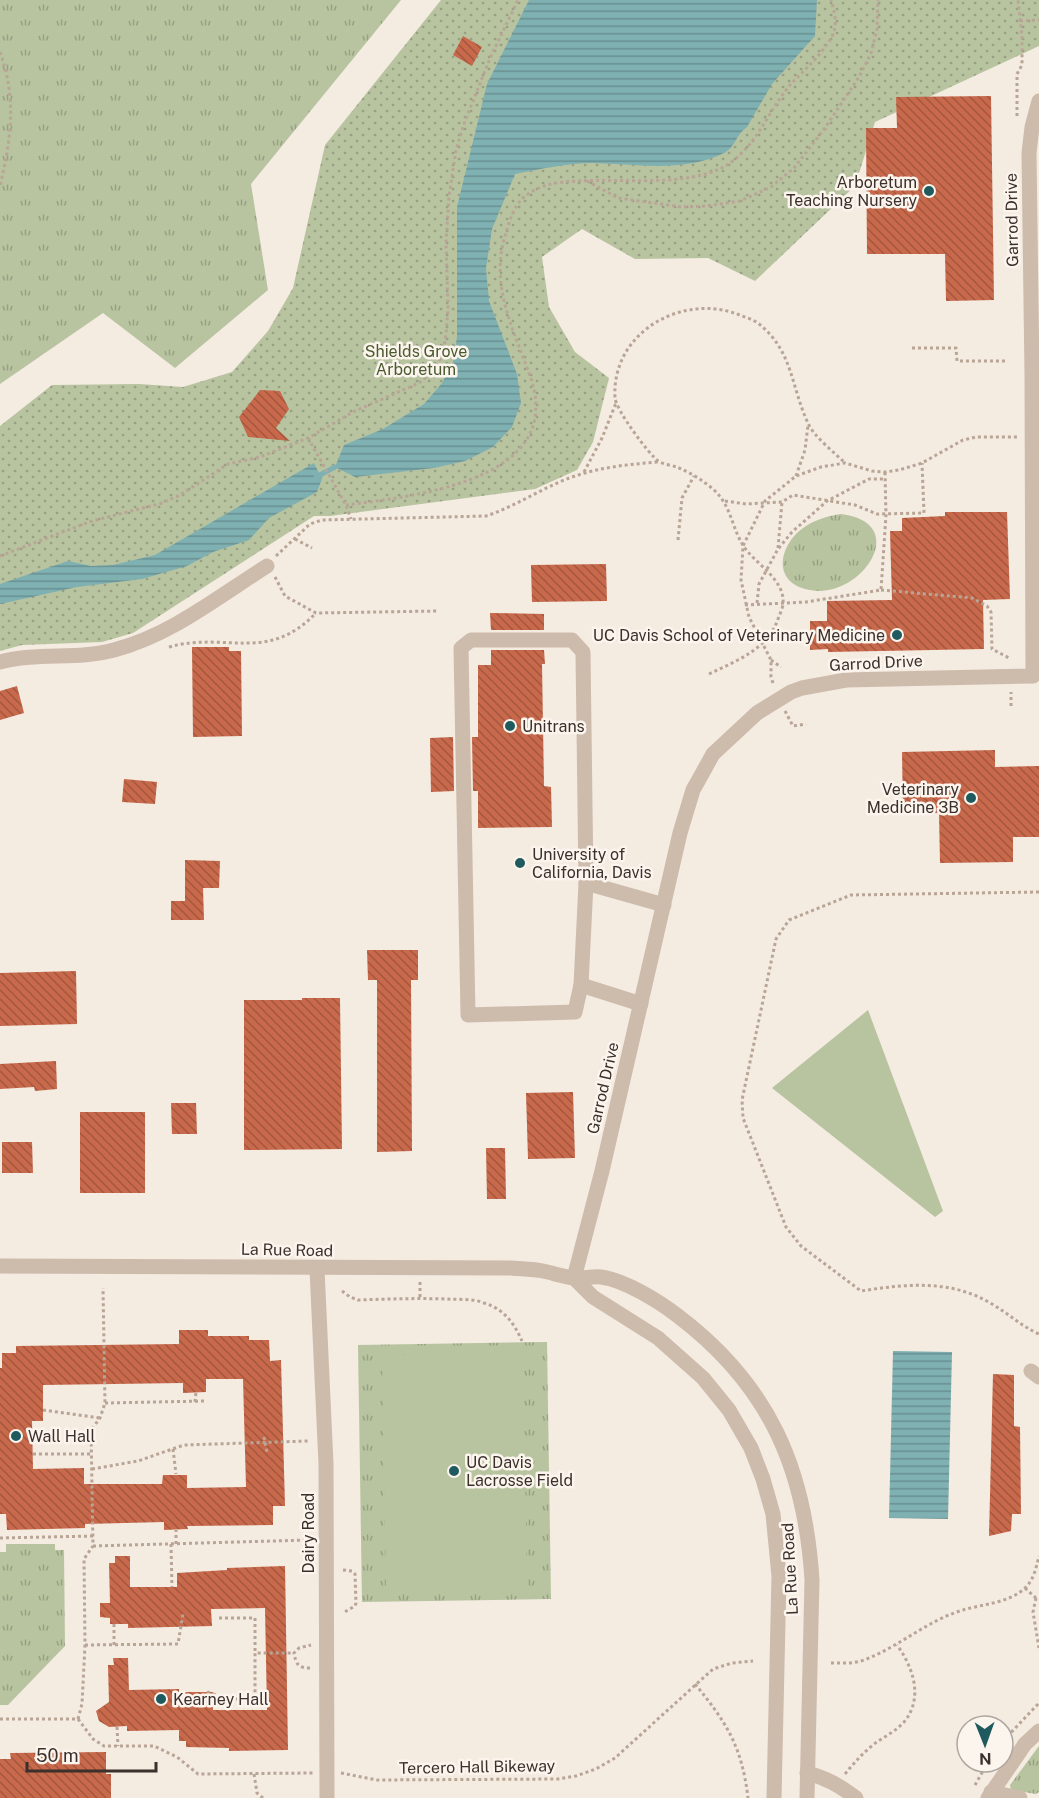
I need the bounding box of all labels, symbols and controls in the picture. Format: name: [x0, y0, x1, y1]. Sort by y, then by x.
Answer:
place label: Arboretum Teaching Nursery: [786, 173, 917, 210]
street label: Garrod Drive: [1002, 173, 1022, 267]
marker: Arboretum Teaching Nursery: [922, 184, 936, 198]
park label: Shields Grove Arboretum: [365, 342, 467, 379]
place label: UC Davis School of Veterinary Medicine: [593, 626, 885, 645]
marker: UC Davis School of Veterinary Medicine: [890, 628, 904, 642]
street label: Garrod Drive: [829, 651, 923, 675]
place label: Unitrans: [522, 717, 585, 736]
marker: Unitrans: [503, 719, 517, 733]
place label: Veterinary Medicine 3B: [867, 780, 959, 817]
marker: Veterinary Medicine 3B: [964, 791, 978, 805]
place label: University of California, Davis: [532, 845, 652, 882]
marker: University of California, Davis: [513, 856, 527, 870]
street label: Garrod Drive: [583, 1040, 623, 1136]
street label: La Rue Road: [241, 1240, 333, 1260]
place label: Wall Hall: [28, 1427, 95, 1446]
marker: Wall Hall: [9, 1429, 23, 1443]
place label: UC Davis Lacrosse Field: [466, 1453, 573, 1490]
marker: UC Davis Lacrosse Field: [447, 1464, 461, 1478]
street label: Dairy Road: [299, 1493, 318, 1573]
street label: La Rue Road: [778, 1522, 802, 1616]
place label: Kearney Hall: [173, 1690, 269, 1709]
marker: Kearney Hall: [154, 1692, 168, 1706]
north arrow: [955, 1714, 1015, 1774]
scale bar: [27, 1735, 156, 1773]
text: 50 m: [36, 1745, 79, 1766]
text: N: [979, 1749, 992, 1768]
street label: Tercero Hall Bikeway: [399, 1756, 556, 1778]

